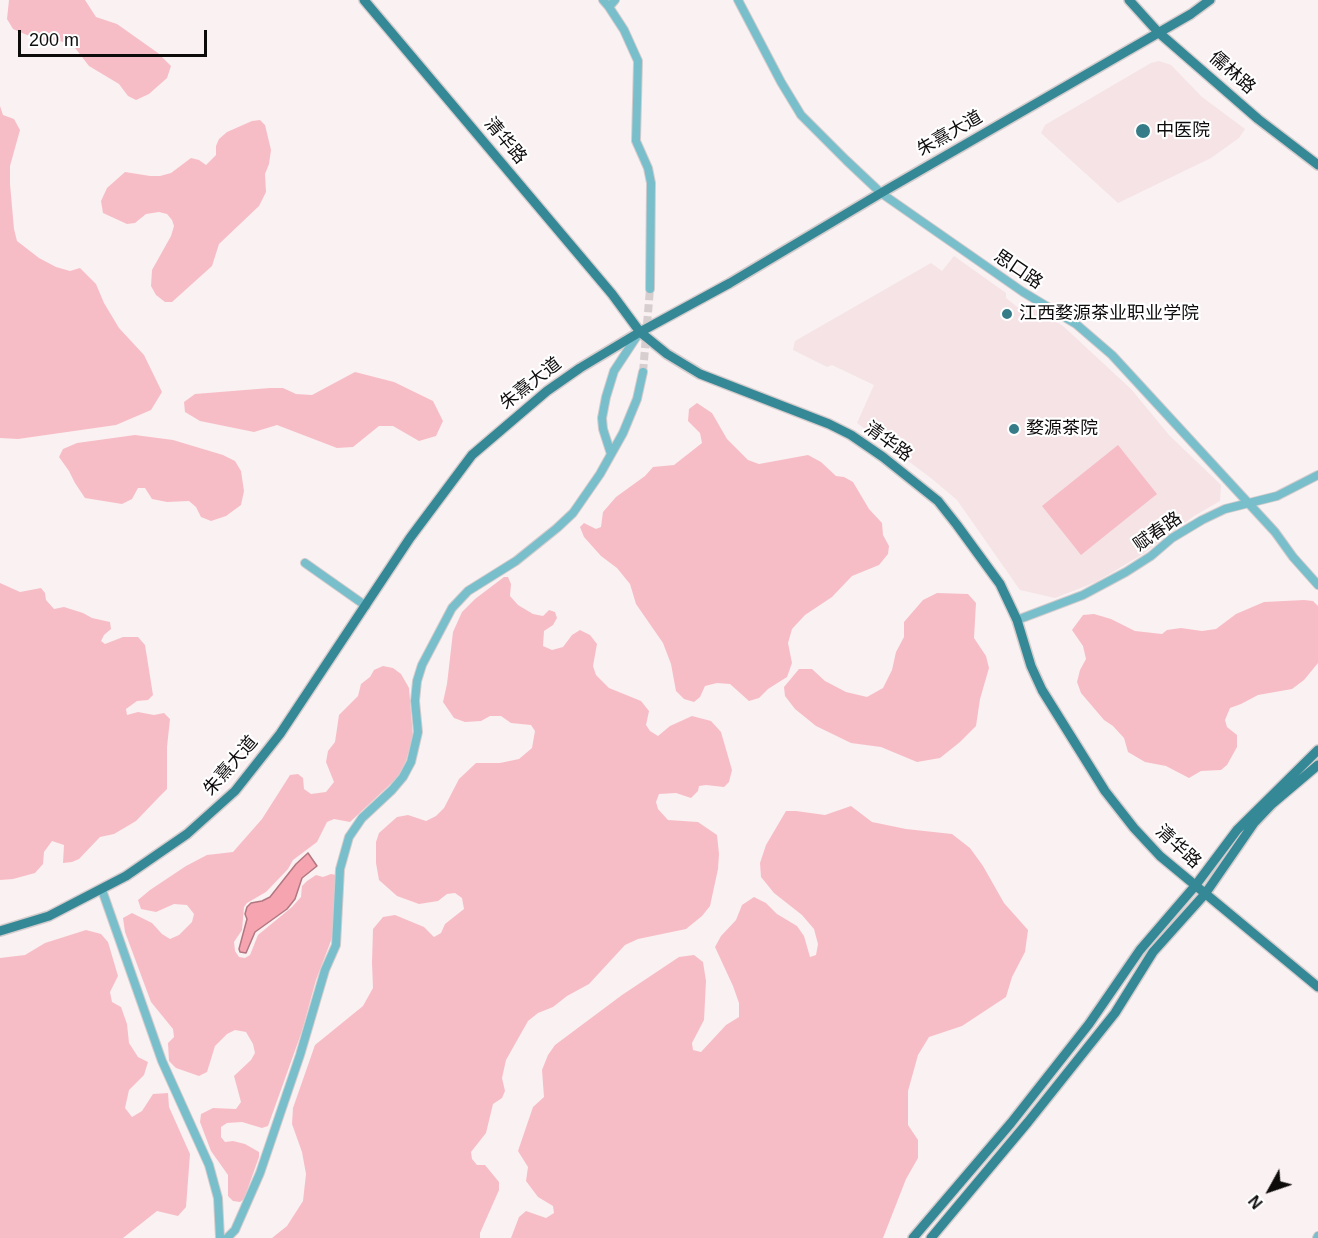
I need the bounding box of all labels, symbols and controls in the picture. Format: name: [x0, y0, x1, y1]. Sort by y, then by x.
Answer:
scale bar: [21, 18, 210, 56]
text: 200 m: [29, 30, 79, 50]
street label: 儒林路: [1205, 47, 1259, 99]
street label: 朱熹大道: [913, 107, 987, 161]
street label: 清华路: [479, 113, 531, 169]
place label: 中医院: [1156, 120, 1210, 142]
marker: 中医院: [1134, 122, 1152, 140]
street label: 思口路: [990, 246, 1046, 294]
place label: 江西婺源茶业职业学院: [1019, 303, 1199, 325]
marker: 江西婺源茶业职业学院: [1000, 307, 1014, 321]
street label: 朱熹大道: [496, 353, 566, 415]
street label: 清华路: [860, 417, 916, 467]
place label: 婺源茶院: [1026, 418, 1098, 440]
marker: 婺源茶院: [1007, 422, 1021, 436]
street label: 赋春路: [1130, 508, 1186, 556]
street label: 朱熹大道: [199, 732, 263, 800]
street label: 清华路: [1151, 821, 1205, 873]
north arrow: [1240, 1160, 1300, 1220]
text: N: [1246, 1192, 1266, 1212]

